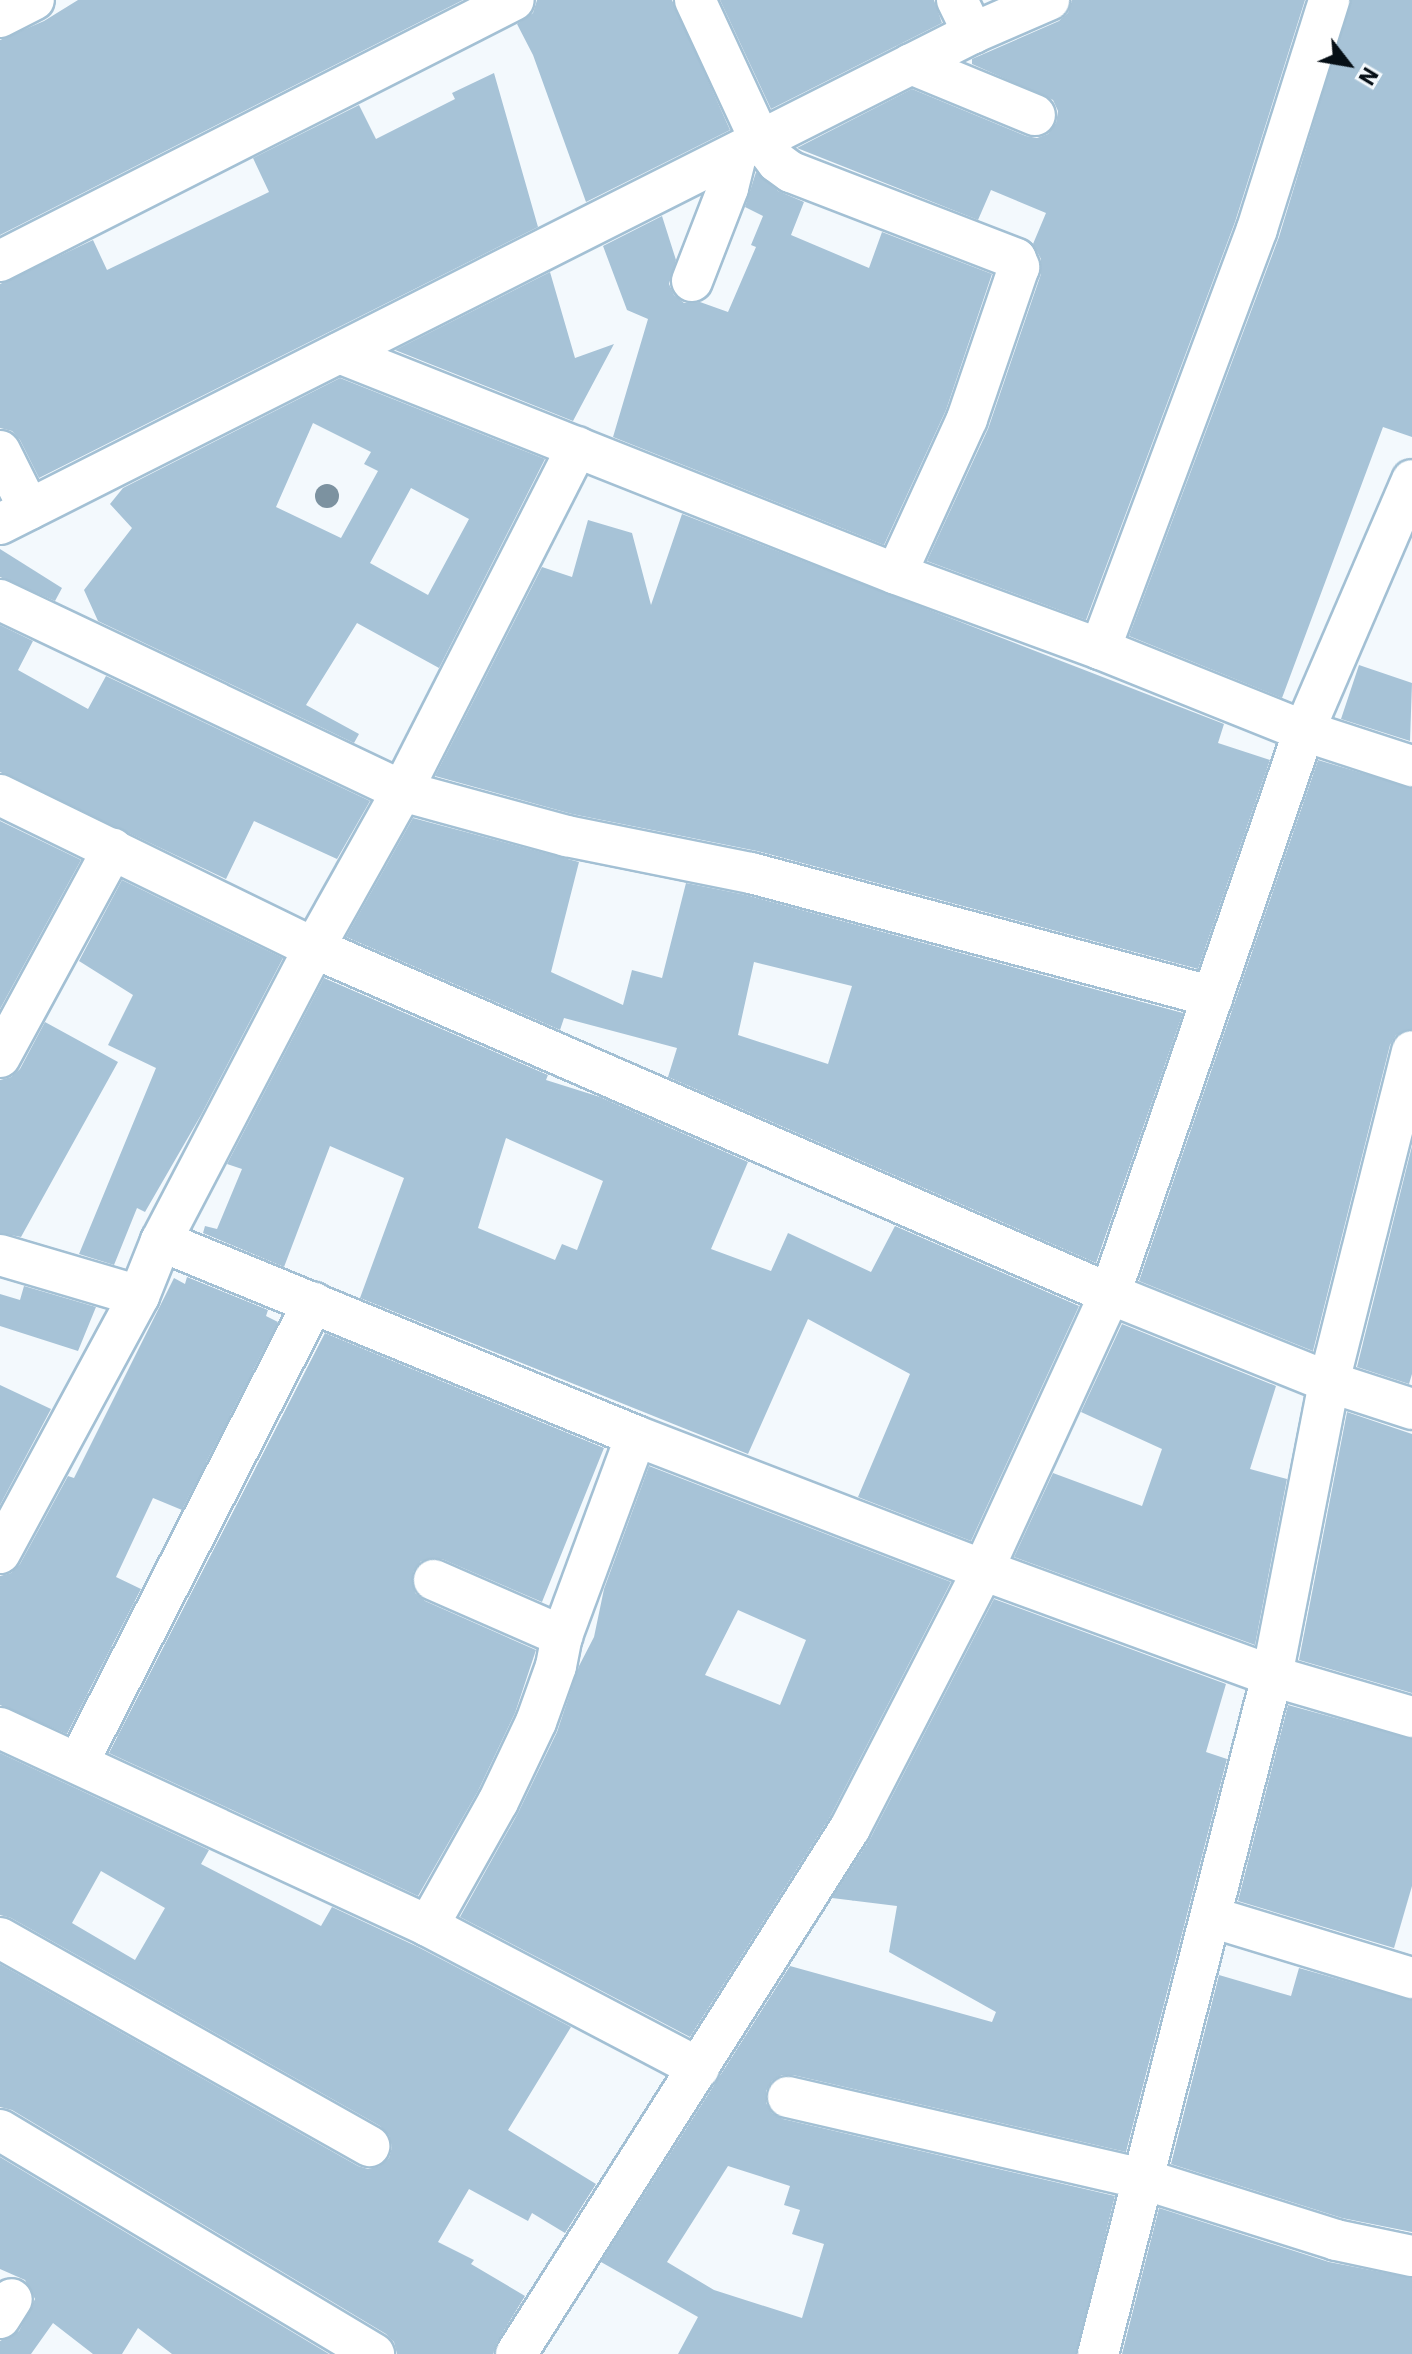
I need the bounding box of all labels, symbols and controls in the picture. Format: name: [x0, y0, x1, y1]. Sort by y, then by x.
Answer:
north arrow: [1308, 24, 1388, 104]
text: N: [1352, 62, 1386, 91]

